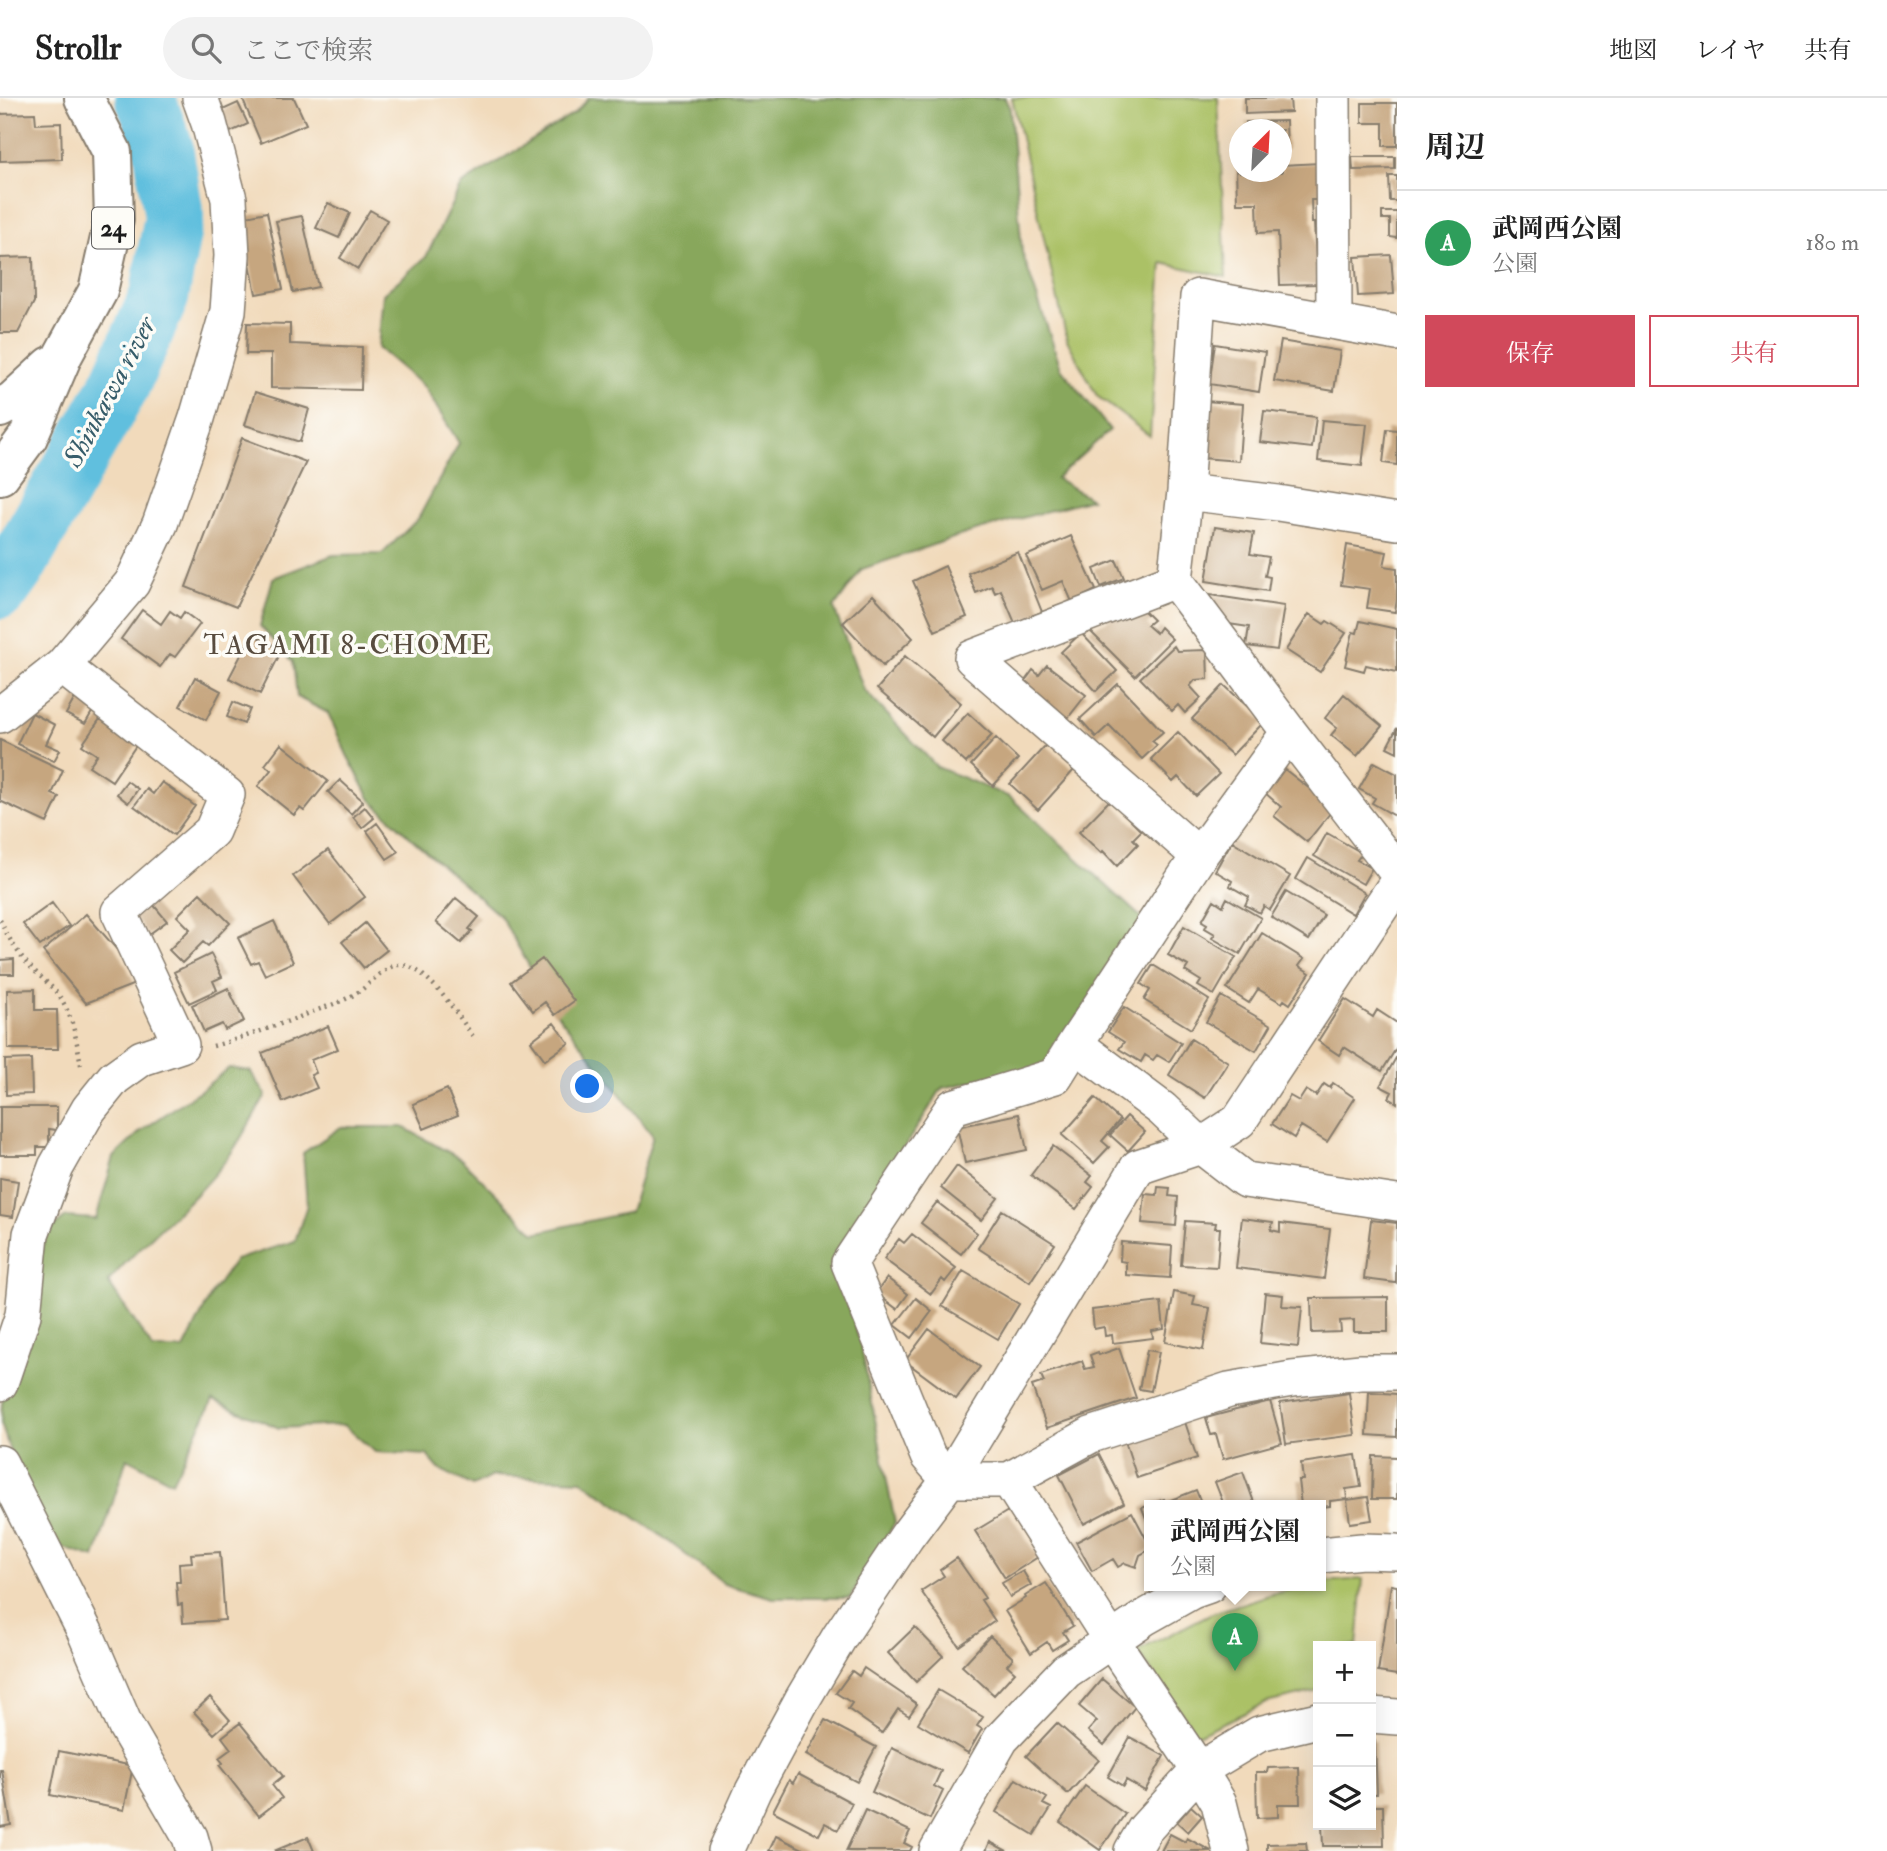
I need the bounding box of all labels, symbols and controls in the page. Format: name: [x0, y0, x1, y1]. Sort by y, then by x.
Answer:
search box: [163, 17, 653, 80]
text: Strollr: [35, 28, 121, 69]
icon: search: [187, 29, 225, 67]
text: ここで検索: [243, 35, 373, 67]
text: 地図: [1609, 35, 1657, 66]
text: レイヤ: [1695, 35, 1766, 66]
text: 共有: [1804, 35, 1852, 66]
north arrow: [1229, 119, 1292, 182]
text: 周辺: [1425, 129, 1485, 166]
road number: 24: [92, 208, 134, 248]
text: 武岡西公園: [1492, 213, 1622, 245]
text: A: [1441, 228, 1455, 257]
text: 180 m: [1806, 228, 1859, 257]
text: 公園: [1492, 249, 1538, 278]
water label: Shinkawa river: [55, 309, 165, 474]
button: 保存: [1425, 315, 1635, 387]
button: 共有: [1649, 315, 1859, 387]
district label: TAGAMI 8-CHOME: [204, 628, 492, 663]
your location: [570, 1069, 604, 1103]
popup: [1144, 1500, 1326, 1591]
text: 武岡西公園: [1170, 1516, 1300, 1548]
text: 公園: [1170, 1552, 1216, 1581]
pin: A: [1212, 1613, 1258, 1671]
map controls: [1313, 1641, 1376, 1830]
button: +: [1313, 1641, 1376, 1704]
button: −: [1313, 1704, 1376, 1767]
button: layers: [1313, 1767, 1376, 1830]

